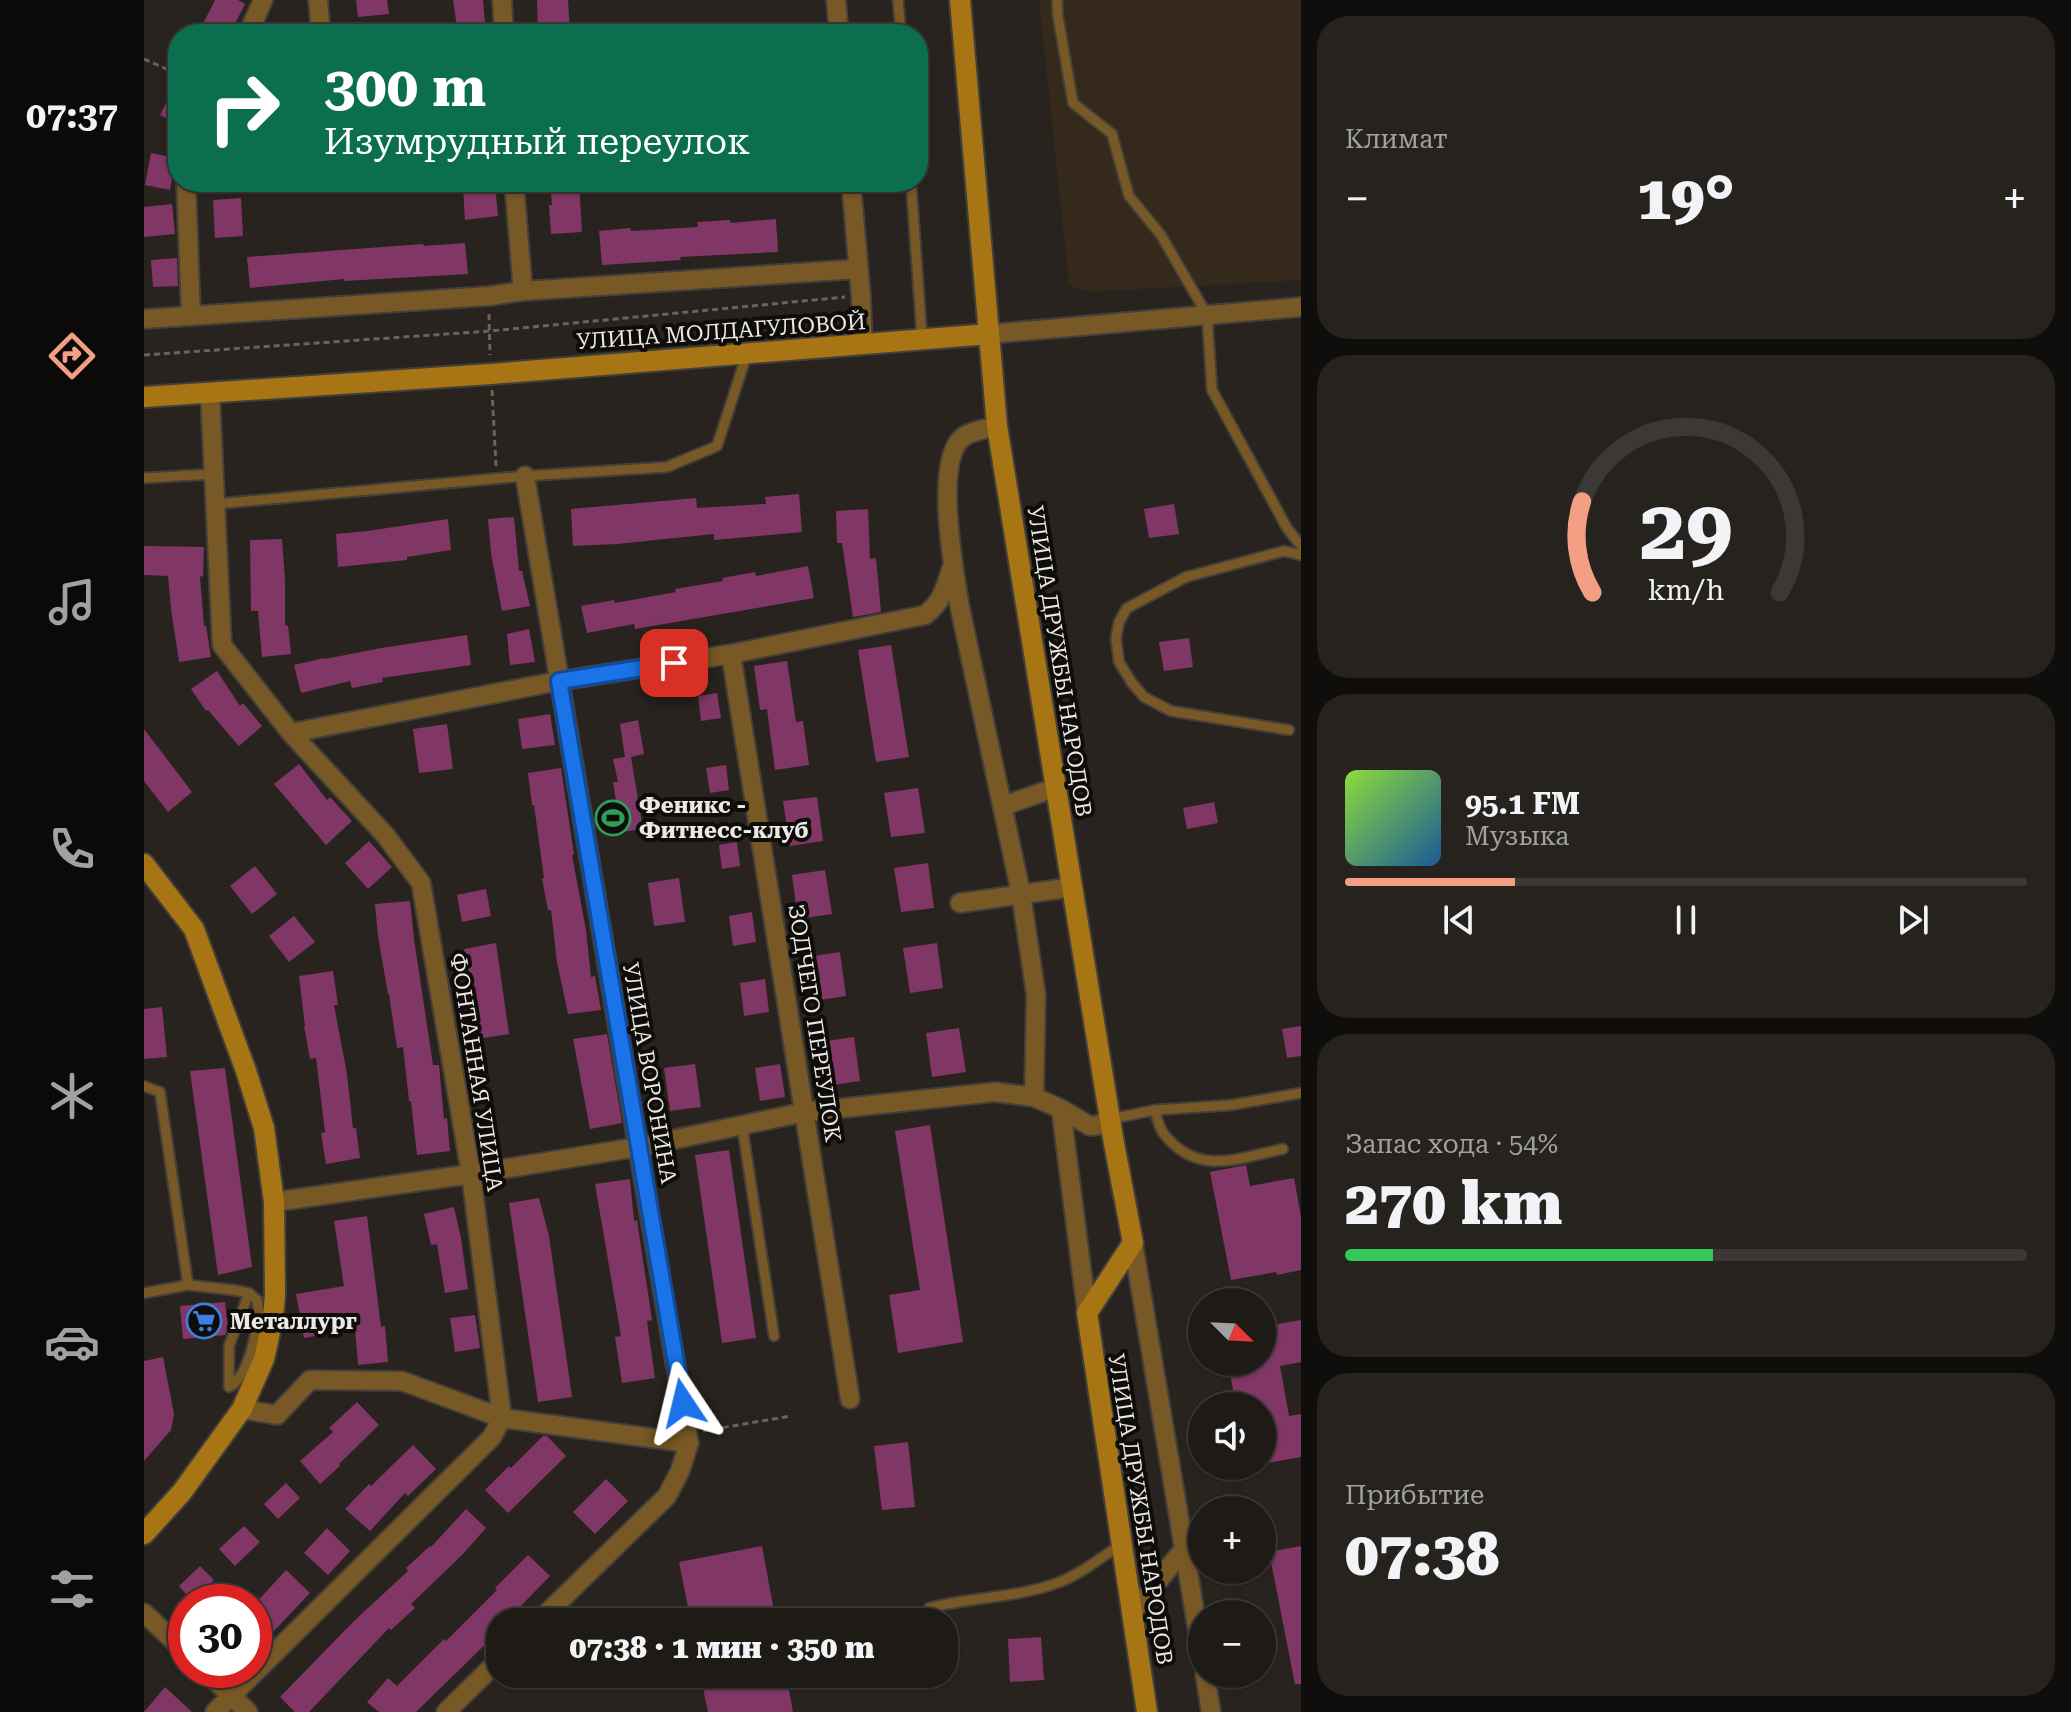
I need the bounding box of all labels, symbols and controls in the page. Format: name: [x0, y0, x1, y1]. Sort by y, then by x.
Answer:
text: 300 m: [324, 54, 486, 120]
icon: right: [192, 56, 296, 160]
text: 07:37: [26, 95, 118, 137]
text: Изумрудный переулок: [324, 121, 750, 163]
text: Климат: [1345, 124, 1448, 154]
text: 19°: [1637, 163, 1735, 234]
text: −: [1345, 173, 1370, 225]
text: +: [2002, 173, 2027, 225]
street label: УЛИЦА МОЛДАГУЛОВОЙ: [575, 308, 867, 354]
icon: directions: [44, 328, 100, 384]
text: 29: [1639, 481, 1733, 578]
street label: УЛИЦА ДРУЖБЫ НАРОДОВ: [1023, 504, 1096, 818]
text: km/h: [1648, 573, 1724, 607]
icon: music: [44, 574, 100, 630]
pin: [640, 629, 708, 697]
icon: arrive: [652, 641, 696, 685]
text: 95.1 FM: [1465, 786, 1580, 821]
place label: Феникс - Фитнесс-клуб: [639, 793, 809, 843]
sports icon: Феникс - Фитнесс-клуб: [594, 799, 632, 837]
icon: phone: [44, 821, 100, 877]
text: Музыка: [1465, 821, 1569, 851]
icon: previous: [1437, 898, 1481, 942]
icon: pause: [1664, 898, 1708, 942]
icon: next: [1891, 898, 1935, 942]
street label: ЗОДЧЕГО ПЕРЕУЛОК: [783, 902, 846, 1144]
street label: ФОНТАННАЯ УЛИЦА: [445, 951, 508, 1194]
street label: УЛИЦА ВОРОНИНА: [618, 961, 681, 1186]
icon: climate: [44, 1068, 100, 1124]
text: Запас хода · 54%: [1345, 1129, 1558, 1159]
text: 270 km: [1345, 1168, 1562, 1239]
north arrow: [1188, 1288, 1276, 1376]
map controls: [1188, 1288, 1276, 1688]
supermarket icon: Металлург: [185, 1302, 223, 1340]
place label: Металлург: [230, 1309, 357, 1334]
icon: car: [44, 1314, 100, 1370]
street label: УЛИЦА ДРУЖБЫ НАРОДОВ: [1104, 1352, 1177, 1666]
position arrow: [641, 1361, 725, 1445]
button: sound: [1188, 1392, 1276, 1480]
text: Прибытие: [1345, 1480, 1484, 1510]
button: +: [1188, 1496, 1276, 1584]
text: 07:38: [1345, 1519, 1499, 1590]
icon: filters: [44, 1561, 100, 1617]
speed limit sign: 30: [168, 1584, 272, 1688]
button: −: [1188, 1600, 1276, 1688]
text: 07:38 · 1 мин · 350 m: [570, 1630, 874, 1665]

